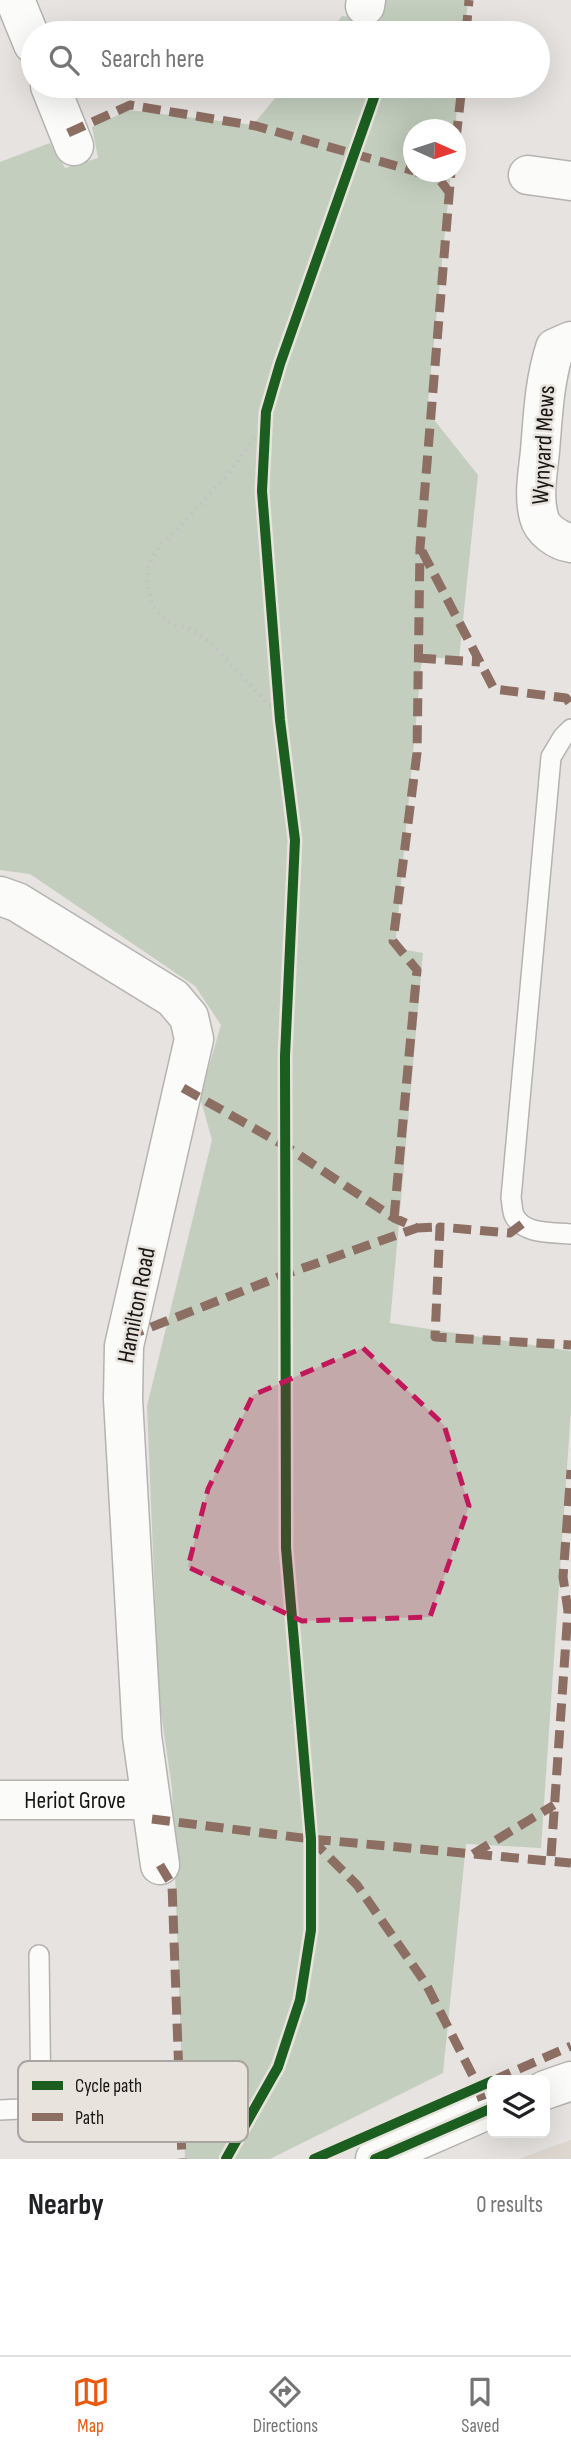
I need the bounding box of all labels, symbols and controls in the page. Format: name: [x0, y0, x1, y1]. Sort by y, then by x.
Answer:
search box: [21, 21, 550, 98]
icon: search: [45, 41, 83, 79]
text: Search here: [101, 44, 204, 75]
north arrow: [403, 119, 466, 182]
street label: Wynyard Mews: [526, 385, 561, 505]
street label: Hamilton Road: [111, 1245, 162, 1365]
street label: Heriot Grove: [24, 1786, 126, 1815]
legend: [18, 2061, 248, 2142]
text: Cycle path: [75, 2075, 142, 2098]
map controls: [487, 2075, 550, 2138]
button: layers: [487, 2075, 550, 2138]
text: Path: [75, 2107, 104, 2130]
text: Nearby: [28, 2187, 104, 2223]
text: 0 results: [476, 2191, 543, 2219]
tab: Map: [72, 2373, 110, 2438]
tab: Directions: [253, 2373, 318, 2438]
tab: Saved: [461, 2373, 499, 2438]

